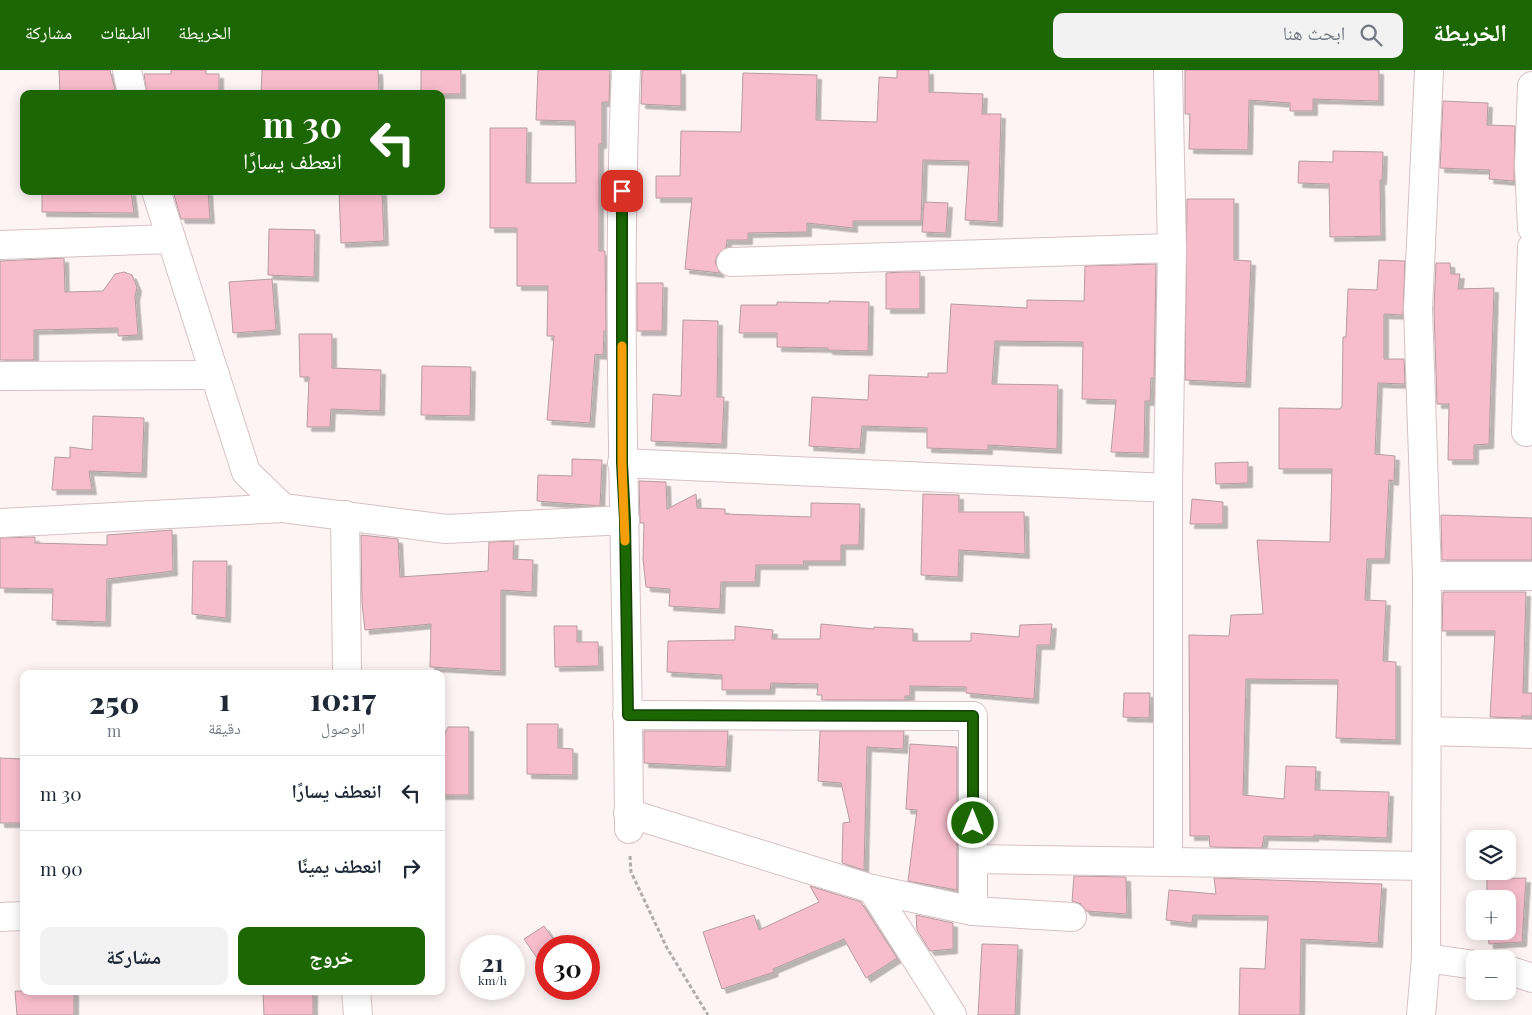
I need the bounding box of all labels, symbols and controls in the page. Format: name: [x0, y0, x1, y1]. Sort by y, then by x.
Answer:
search box: [1053, 13, 1403, 58]
text: الخريطة: [1433, 15, 1507, 47]
text: ابحث هنا: [1283, 19, 1345, 45]
text: مشاركة: [25, 20, 72, 44]
text: الطبقات: [100, 20, 150, 44]
text: الخريطة: [178, 20, 231, 44]
icon: search: [1357, 21, 1385, 49]
text: 30 m: [263, 100, 342, 147]
icon: left: [360, 110, 425, 175]
text: انعطف يسارًا: [243, 145, 342, 175]
pin: [601, 170, 643, 212]
icon: arrive: [608, 177, 636, 205]
text: 1: [219, 679, 230, 719]
text: 10:17: [310, 679, 376, 719]
text: 250: [89, 682, 139, 722]
text: دقيقة: [208, 717, 241, 738]
text: الوصول: [321, 717, 365, 738]
text: m: [107, 720, 121, 741]
text: انعطف يسارًا: [291, 777, 382, 803]
icon: left: [397, 779, 425, 807]
text: 30 m: [40, 780, 82, 806]
position arrow: [946, 796, 998, 848]
map controls: [1466, 830, 1516, 1000]
button: layers: [1466, 830, 1516, 880]
text: انعطف يمينًا: [297, 852, 382, 878]
icon: right: [397, 854, 425, 882]
text: 90 m: [40, 855, 83, 881]
button: +: [1466, 890, 1516, 940]
button: مشاركة: [40, 927, 228, 985]
button: خروج: [238, 927, 425, 985]
speed limit sign: 30: [535, 935, 600, 1000]
text: 21: [481, 945, 504, 978]
button: −: [1466, 950, 1516, 1000]
text: km/h: [478, 972, 507, 988]

